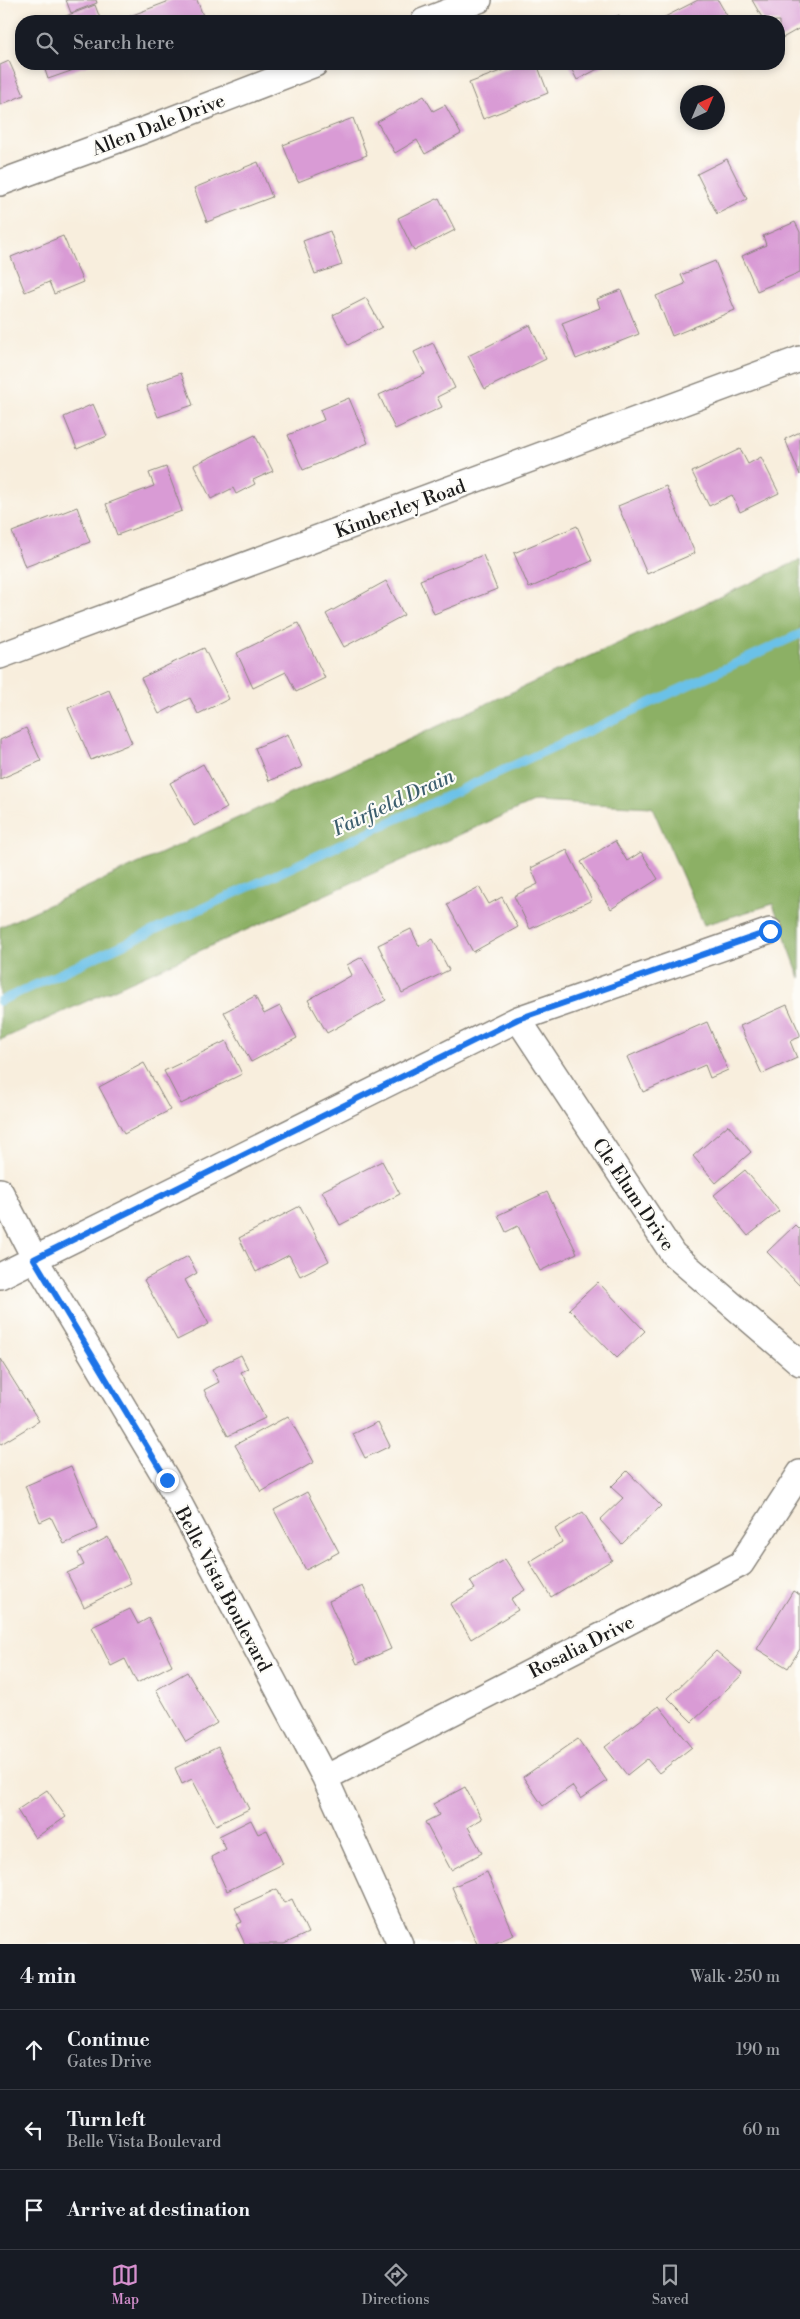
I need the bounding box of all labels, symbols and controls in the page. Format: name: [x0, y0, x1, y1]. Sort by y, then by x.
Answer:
search box: [15, 15, 785, 70]
icon: search: [33, 29, 61, 57]
text: Search here: [73, 31, 174, 55]
north arrow: [680, 85, 725, 130]
street label: Allen Dale Drive: [87, 88, 228, 162]
street label: Kimberley Road: [332, 474, 469, 544]
water label: Fairfield Drain: [329, 764, 459, 843]
route start: [759, 920, 782, 943]
street label: Cle Elum Drive: [587, 1134, 680, 1255]
route end: [156, 1469, 179, 1492]
street label: Belle Vista Boulevard: [169, 1502, 277, 1676]
street label: Rosalia Drive: [525, 1610, 638, 1684]
text: 4 min: [20, 1964, 76, 1990]
text: Walk · 250 m: [690, 1967, 780, 1987]
text: Continue: [67, 2028, 150, 2052]
icon: ahead: [20, 2036, 48, 2064]
text: 190 m: [736, 2040, 780, 2060]
text: Gates Drive: [67, 2052, 152, 2072]
text: Turn left: [67, 2108, 146, 2132]
icon: left: [20, 2116, 48, 2144]
text: 60 m: [742, 2120, 780, 2140]
text: Belle Vista Boulevard: [67, 2132, 221, 2152]
icon: arrive: [20, 2196, 48, 2224]
text: Arrive at destination: [67, 2198, 250, 2222]
tab: Map: [111, 2261, 139, 2309]
tab: Directions: [362, 2261, 429, 2309]
tab: Saved: [652, 2261, 689, 2309]

